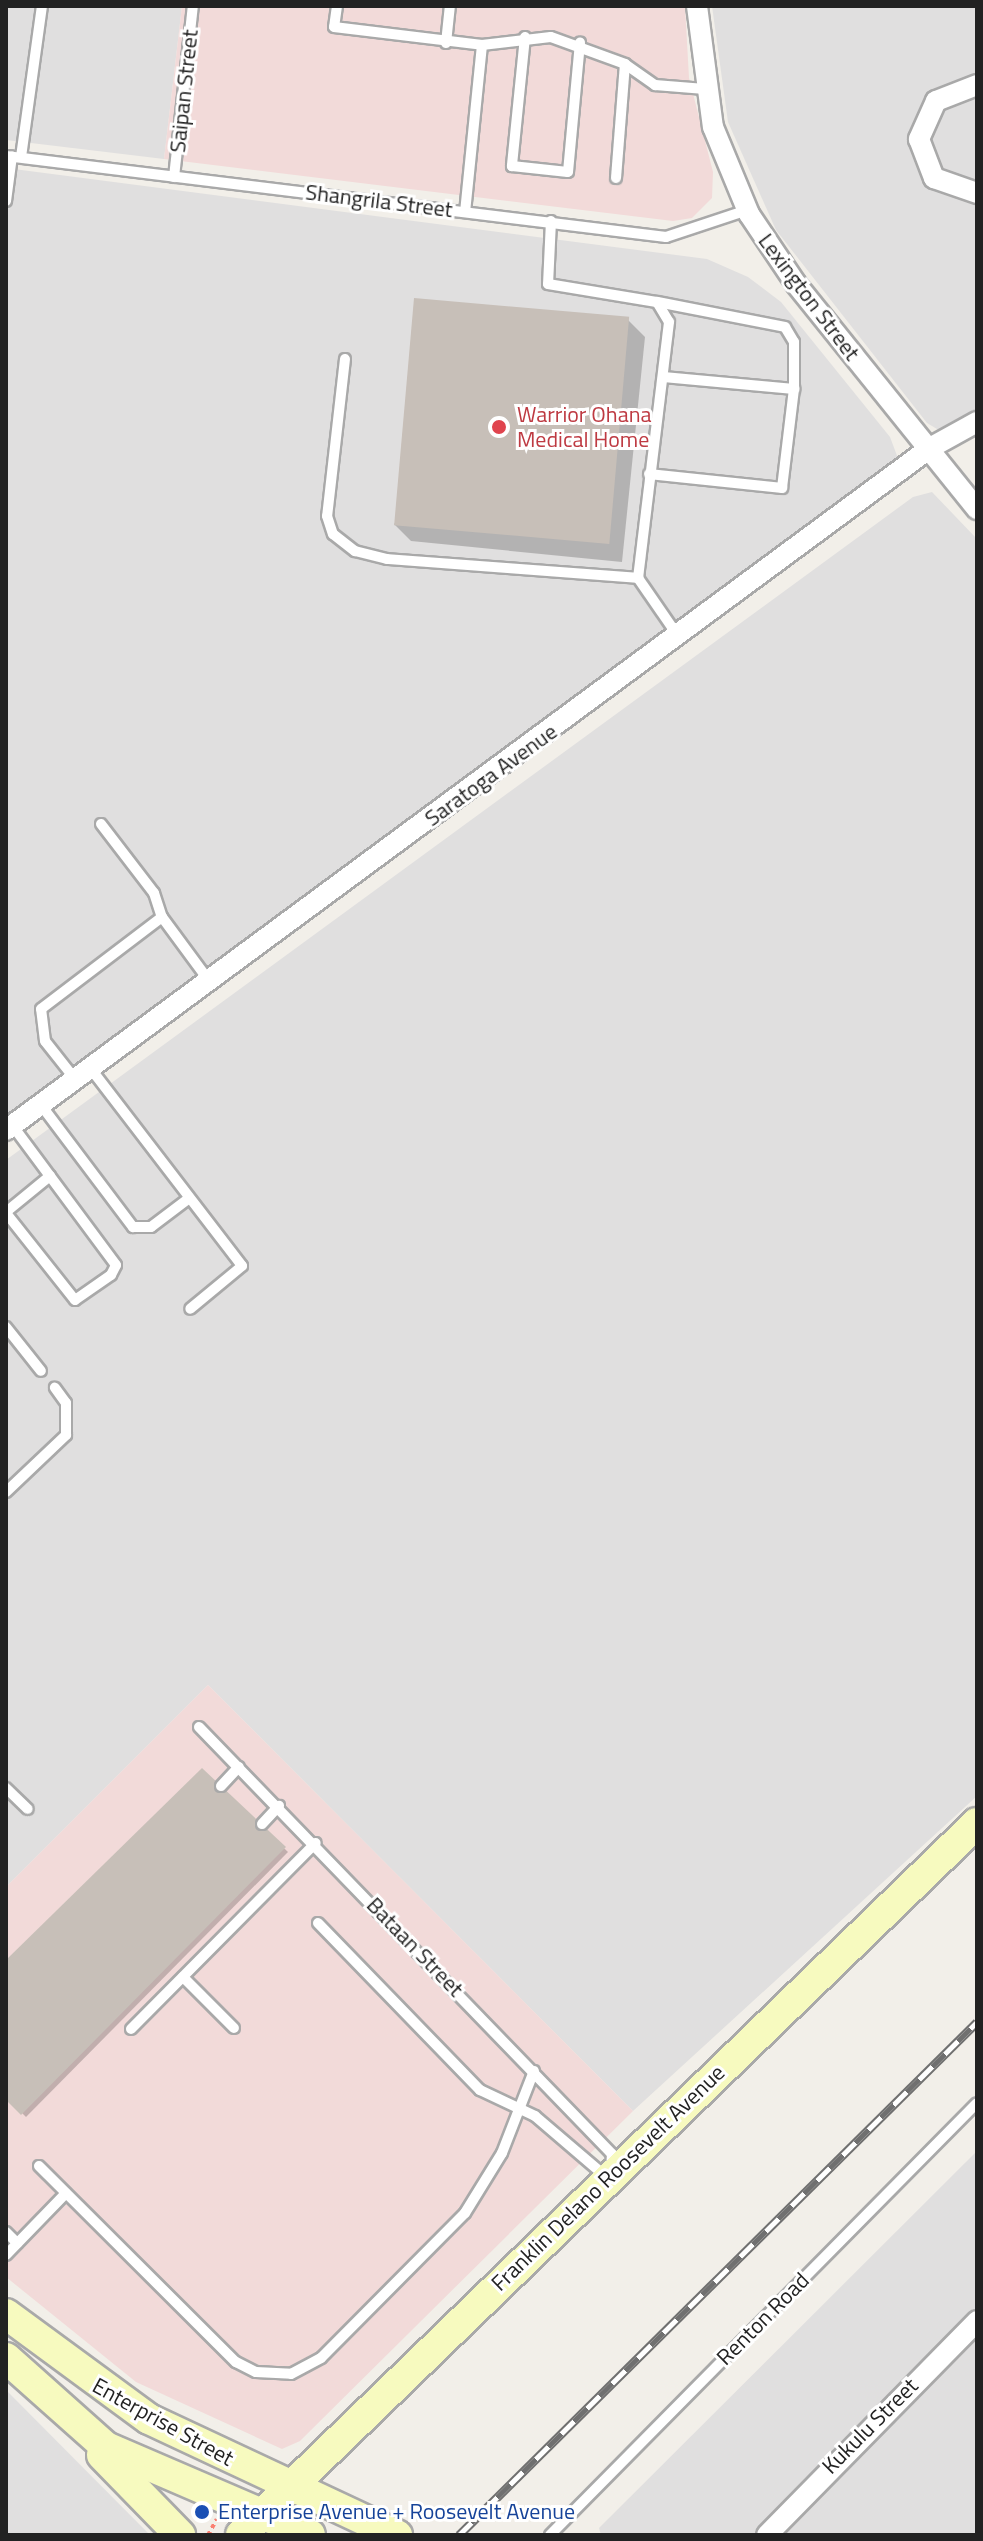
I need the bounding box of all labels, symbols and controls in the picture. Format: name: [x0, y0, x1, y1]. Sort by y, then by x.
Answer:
street label: Saipan Street: [164, 28, 204, 154]
street label: Shangrila Street: [304, 179, 454, 223]
street label: Lexington Street: [753, 228, 865, 366]
place label: Warrior Ohana Medical Home: [517, 401, 651, 452]
marker: Warrior Ohana Medical Home: [488, 416, 510, 438]
street label: Saratoga Avenue: [420, 718, 562, 832]
street label: Bataan Street: [361, 1892, 469, 2002]
street label: Franklin Delano Roosevelt Avenue: [486, 2059, 730, 2297]
street label: Renton Road: [711, 2267, 815, 2371]
street label: Enterprise Street: [88, 2372, 238, 2472]
street label: Kukulu Street: [817, 2373, 923, 2479]
place label: Enterprise Avenue + Roosevelt Avenue: [218, 2499, 575, 2525]
marker: Enterprise Avenue + Roosevelt Avenue: [193, 2503, 211, 2521]

